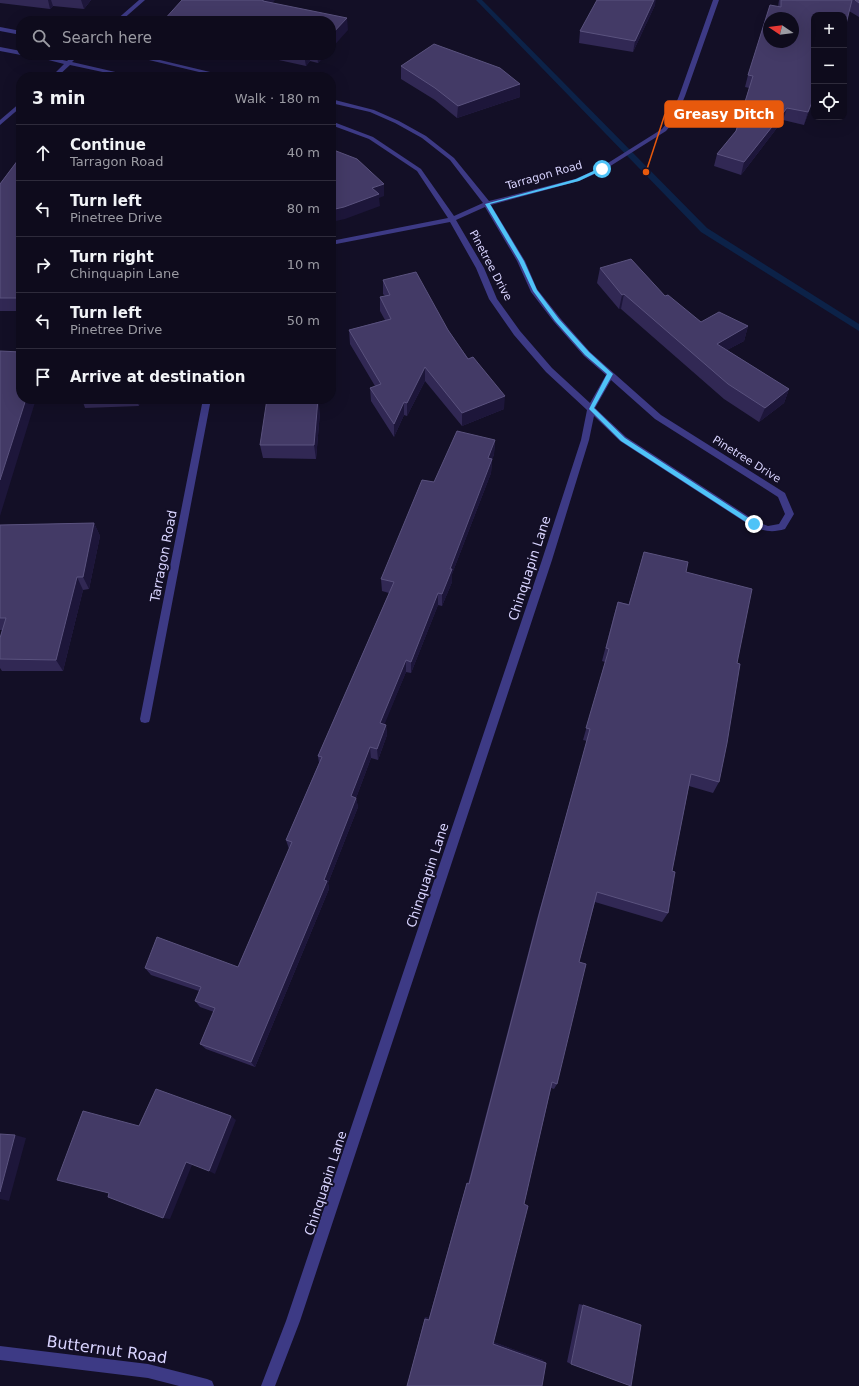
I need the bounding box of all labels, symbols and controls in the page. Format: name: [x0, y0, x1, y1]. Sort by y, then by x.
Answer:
north arrow: [763, 12, 799, 48]
map controls: [811, 12, 847, 120]
button: +: [811, 12, 847, 48]
search box: [16, 16, 336, 60]
icon: search: [30, 27, 52, 49]
text: Search here: [62, 29, 152, 47]
button: −: [811, 48, 847, 84]
button: locate: [811, 84, 847, 120]
text: 3 min: [32, 88, 85, 108]
text: Walk · 180 m: [235, 91, 320, 106]
callout: Greasy Ditch: [665, 101, 783, 127]
text: Greasy Ditch: [673, 106, 775, 122]
text: Continue: [70, 136, 146, 154]
icon: ahead: [32, 142, 54, 164]
text: 40 m: [287, 145, 320, 160]
text: Tarragon Road: [70, 154, 163, 169]
street label: Tarragon Road: [503, 158, 584, 193]
route start: [593, 160, 611, 178]
text: Turn left: [70, 192, 142, 210]
icon: left: [32, 198, 54, 220]
text: 80 m: [287, 201, 320, 216]
text: Pinetree Drive: [70, 210, 162, 225]
street label: Pinetree Drive: [466, 228, 515, 303]
text: Turn right: [70, 248, 154, 266]
icon: right: [32, 254, 54, 276]
text: 10 m: [287, 257, 320, 272]
text: Chinquapin Lane: [70, 266, 179, 281]
text: Turn left: [70, 304, 142, 322]
icon: left: [32, 310, 54, 332]
text: 50 m: [287, 313, 320, 328]
text: Pinetree Drive: [70, 322, 162, 337]
icon: arrive: [32, 366, 54, 388]
text: Arrive at destination: [70, 368, 245, 386]
street label: Pinetree Drive: [710, 433, 784, 486]
street label: Tarragon Road: [147, 509, 180, 604]
street label: Chinquapin Lane: [505, 514, 553, 622]
route end: [745, 515, 763, 533]
street label: Chinquapin Lane: [403, 821, 451, 929]
street label: Chinquapin Lane: [301, 1129, 349, 1237]
street label: Butternut Road: [45, 1332, 168, 1367]

